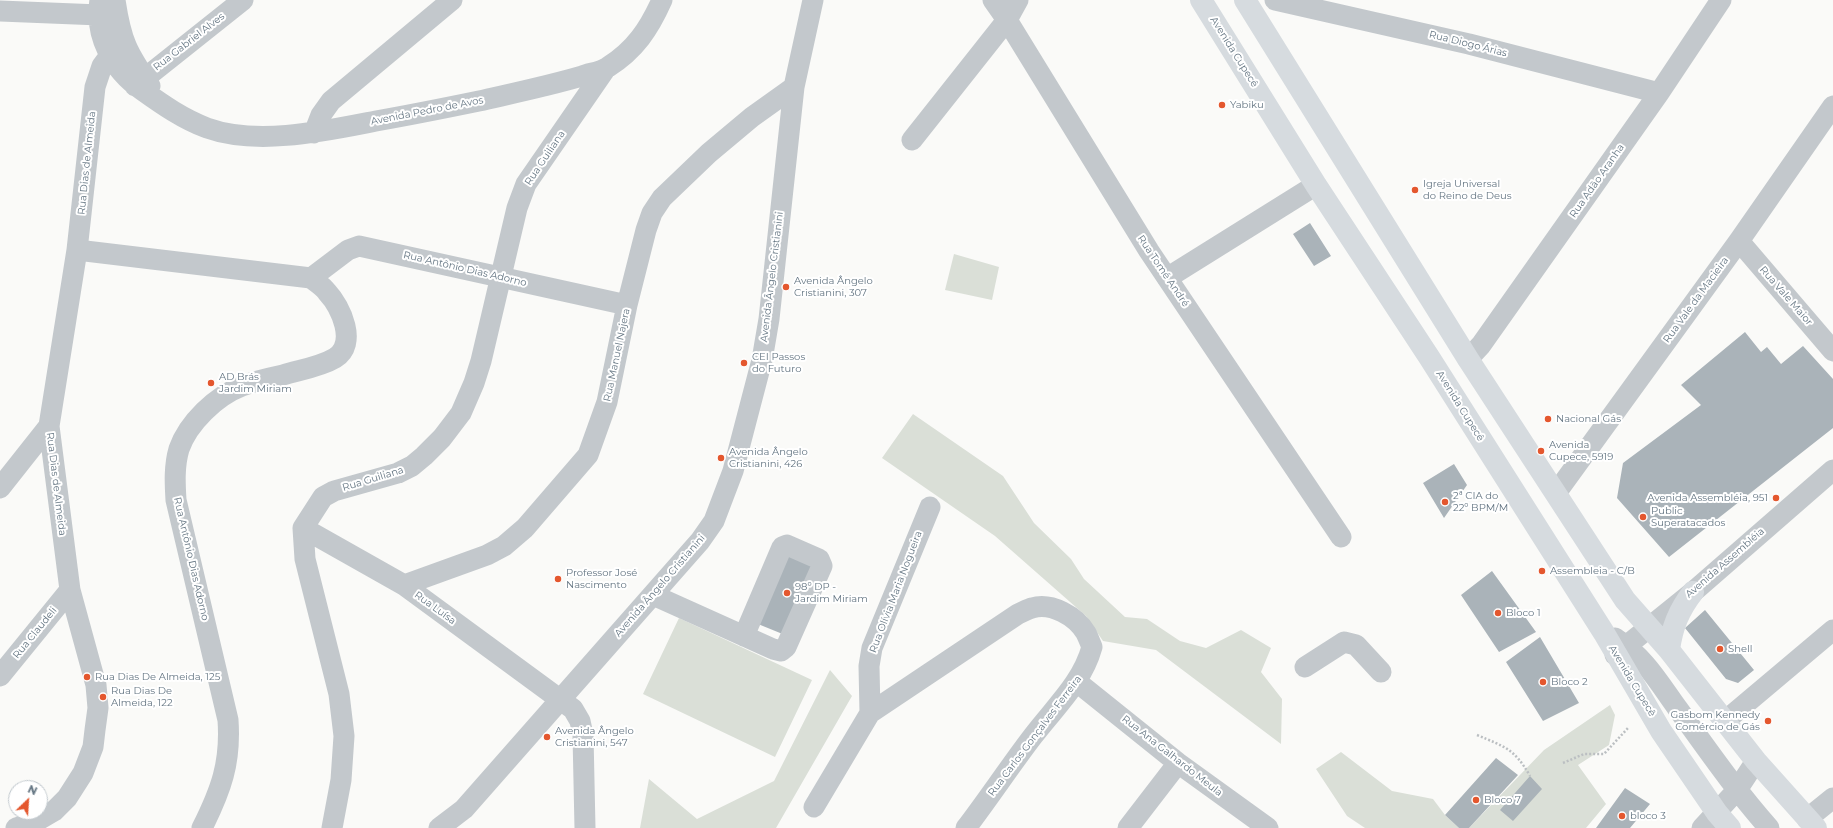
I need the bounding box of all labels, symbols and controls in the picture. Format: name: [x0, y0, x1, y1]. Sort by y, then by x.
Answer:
street label: Rua Gabriel Alves: [151, 11, 227, 73]
street label: Avenida Cupecê: [1207, 14, 1261, 90]
street label: Rua Diogo Árias: [1428, 29, 1508, 59]
street label: Avenida Pedro de Avos: [370, 94, 484, 128]
place label: Yabiku: [1230, 99, 1264, 111]
marker: Yabiku: [1217, 100, 1227, 110]
street label: Rua Dias de Almeida: [76, 111, 98, 215]
street label: Rua Guiliana: [522, 128, 568, 188]
street label: Rua Adão Aranha: [1567, 142, 1627, 220]
place label: Igreja Universal do Reino de Deus: [1423, 178, 1512, 202]
marker: Igreja Universal do Reino de Deus: [1410, 185, 1420, 195]
street label: Avenida Ângelo Cristianini: [758, 211, 786, 343]
street label: Rua Tomé André: [1135, 233, 1191, 309]
street label: Rua Antônio Dias Adorno: [402, 249, 528, 289]
street label: Rua Vale da Macieira: [1661, 255, 1731, 345]
street label: Rua Vale Maior: [1757, 264, 1815, 328]
place label: Avenida Ângelo Cristianini, 307: [794, 275, 873, 298]
marker: Avenida Ângelo Cristianini, 307: [781, 282, 791, 292]
street label: Rua Manuel Najera: [601, 307, 633, 403]
place label: CEI Passos do Futuro: [752, 351, 805, 374]
marker: CEI Passos do Futuro: [739, 358, 749, 368]
street label: Avenida Cupecê: [1433, 368, 1487, 444]
place label: AD Brás Jardim Miriam: [219, 371, 292, 394]
marker: AD Brás Jardim Miriam: [206, 378, 216, 388]
place label: Nacional Gás: [1556, 413, 1621, 425]
marker: Nacional Gás: [1543, 414, 1553, 424]
street label: Rua Dias de Almeida: [44, 432, 68, 536]
place label: Avenida Cupece, 5919: [1549, 439, 1613, 462]
place label: Avenida Ângelo Cristianini, 426: [729, 446, 808, 470]
marker: Avenida Cupece, 5919: [1536, 446, 1546, 456]
marker: Avenida Ângelo Cristianini, 426: [716, 453, 726, 463]
street label: Rua Guiliana: [341, 464, 405, 494]
place label: 2ª CIA do 22º BPM/M: [1453, 490, 1508, 514]
place label: Avenida Assembléia, 951: [1647, 492, 1768, 504]
marker: Avenida Assembléia, 951: [1771, 493, 1781, 503]
street label: Rua Antônio Dias Adorno: [171, 496, 211, 622]
marker: 2ª CIA do 22º BPM/M: [1440, 497, 1450, 507]
place label: Public Superatacados: [1651, 505, 1725, 528]
marker: Public Superatacados: [1638, 512, 1648, 522]
street label: Avenida Assembléia: [1683, 525, 1767, 601]
street label: Rua Olívia Maria Nogueira: [867, 529, 925, 655]
street label: Avenida Ângelo Cristianini: [612, 532, 708, 640]
place label: Assembleia - C/B: [1550, 565, 1635, 577]
marker: Assembleia - C/B: [1537, 566, 1547, 576]
place label: Professor José Nascimento: [566, 567, 637, 590]
marker: Professor José Nascimento: [553, 574, 563, 584]
place label: 98º DP - Jardim Miriam: [795, 581, 868, 604]
marker: 98º DP - Jardim Miriam: [782, 588, 792, 598]
street label: Rua Luísa: [412, 589, 458, 627]
street label: Rua Claudeli: [10, 605, 60, 661]
place label: Bloco 1: [1506, 607, 1541, 619]
marker: Bloco 1: [1493, 608, 1503, 618]
street label: Avenida Cupecê: [1606, 643, 1658, 719]
place label: Shell: [1728, 643, 1752, 655]
marker: Shell: [1715, 644, 1725, 654]
place label: Rua Dias De Almeida, 125: [95, 671, 220, 683]
marker: Rua Dias De Almeida, 125: [82, 672, 92, 682]
street label: Rua Carlos Gonçalves Ferreira: [986, 673, 1084, 799]
place label: Bloco 2: [1551, 676, 1588, 688]
marker: Bloco 2: [1538, 677, 1548, 687]
place label: Rua Dias De Almeida, 122: [111, 685, 173, 708]
marker: Rua Dias De Almeida, 122: [98, 692, 108, 702]
place label: Gasbom Kennedy Comércio de Gás: [1671, 709, 1760, 732]
street label: Rua Ana Galhardo Meula: [1119, 713, 1225, 799]
marker: Gasbom Kennedy Comércio de Gás: [1763, 716, 1773, 726]
place label: Avenida Ângelo Cristianini, 547: [555, 725, 634, 748]
marker: Avenida Ângelo Cristianini, 547: [542, 732, 552, 742]
north arrow: [8, 780, 48, 820]
text: N: [26, 782, 40, 798]
place label: Bloco 7: [1484, 794, 1521, 806]
marker: Bloco 7: [1471, 795, 1481, 805]
place label: bloco 3: [1630, 810, 1666, 822]
marker: bloco 3: [1617, 811, 1627, 821]

